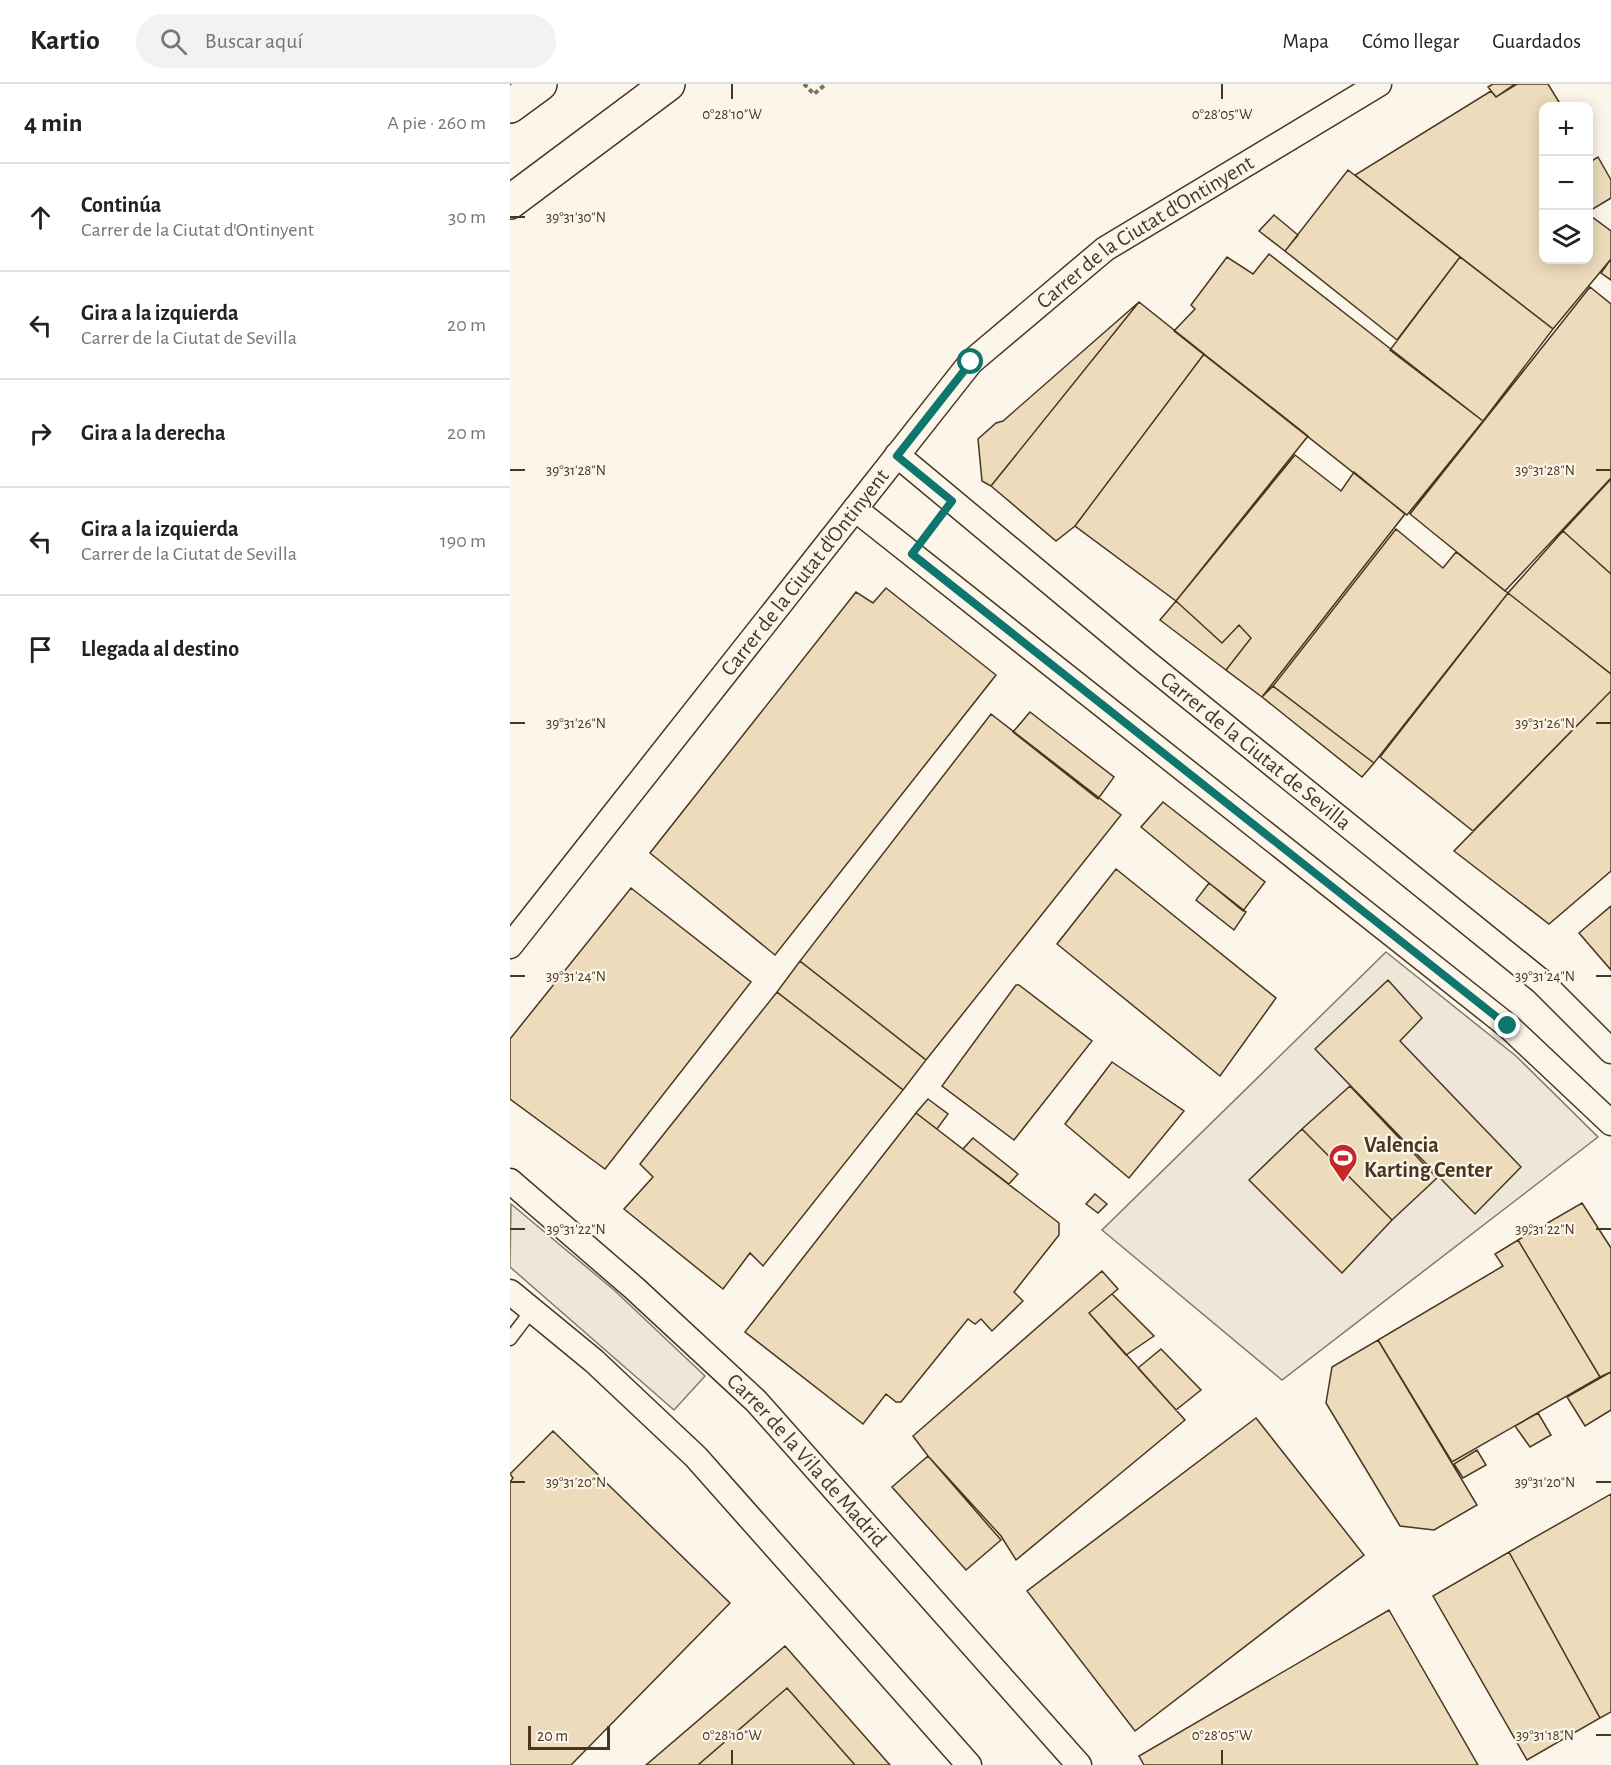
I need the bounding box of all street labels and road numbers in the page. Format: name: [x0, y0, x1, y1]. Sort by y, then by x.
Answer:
street label: Carrer de la Ciutat d'Ontinyent: [1032, 151, 1257, 313]
street label: Carrer de la Ciutat d'Ontinyent: [717, 465, 893, 680]
street label: Carrer de la Ciutat de Sevilla: [1156, 667, 1355, 834]
street label: Carrer de la Vila de Madrid: [723, 1369, 891, 1551]

